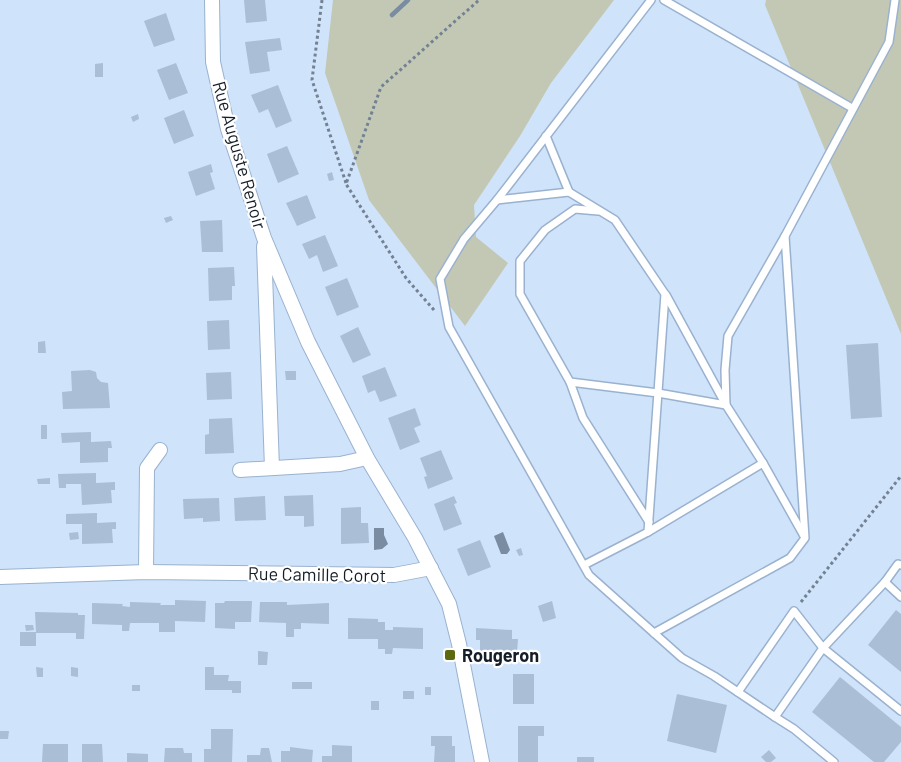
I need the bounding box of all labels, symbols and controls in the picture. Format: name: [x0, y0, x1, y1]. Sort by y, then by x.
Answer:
street label: Rue Auguste Renoir: [208, 78, 272, 232]
street label: Rue Camille Corot: [248, 562, 386, 586]
place label: Rougeron: [462, 644, 539, 666]
marker: Rougeron: [443, 648, 457, 662]

